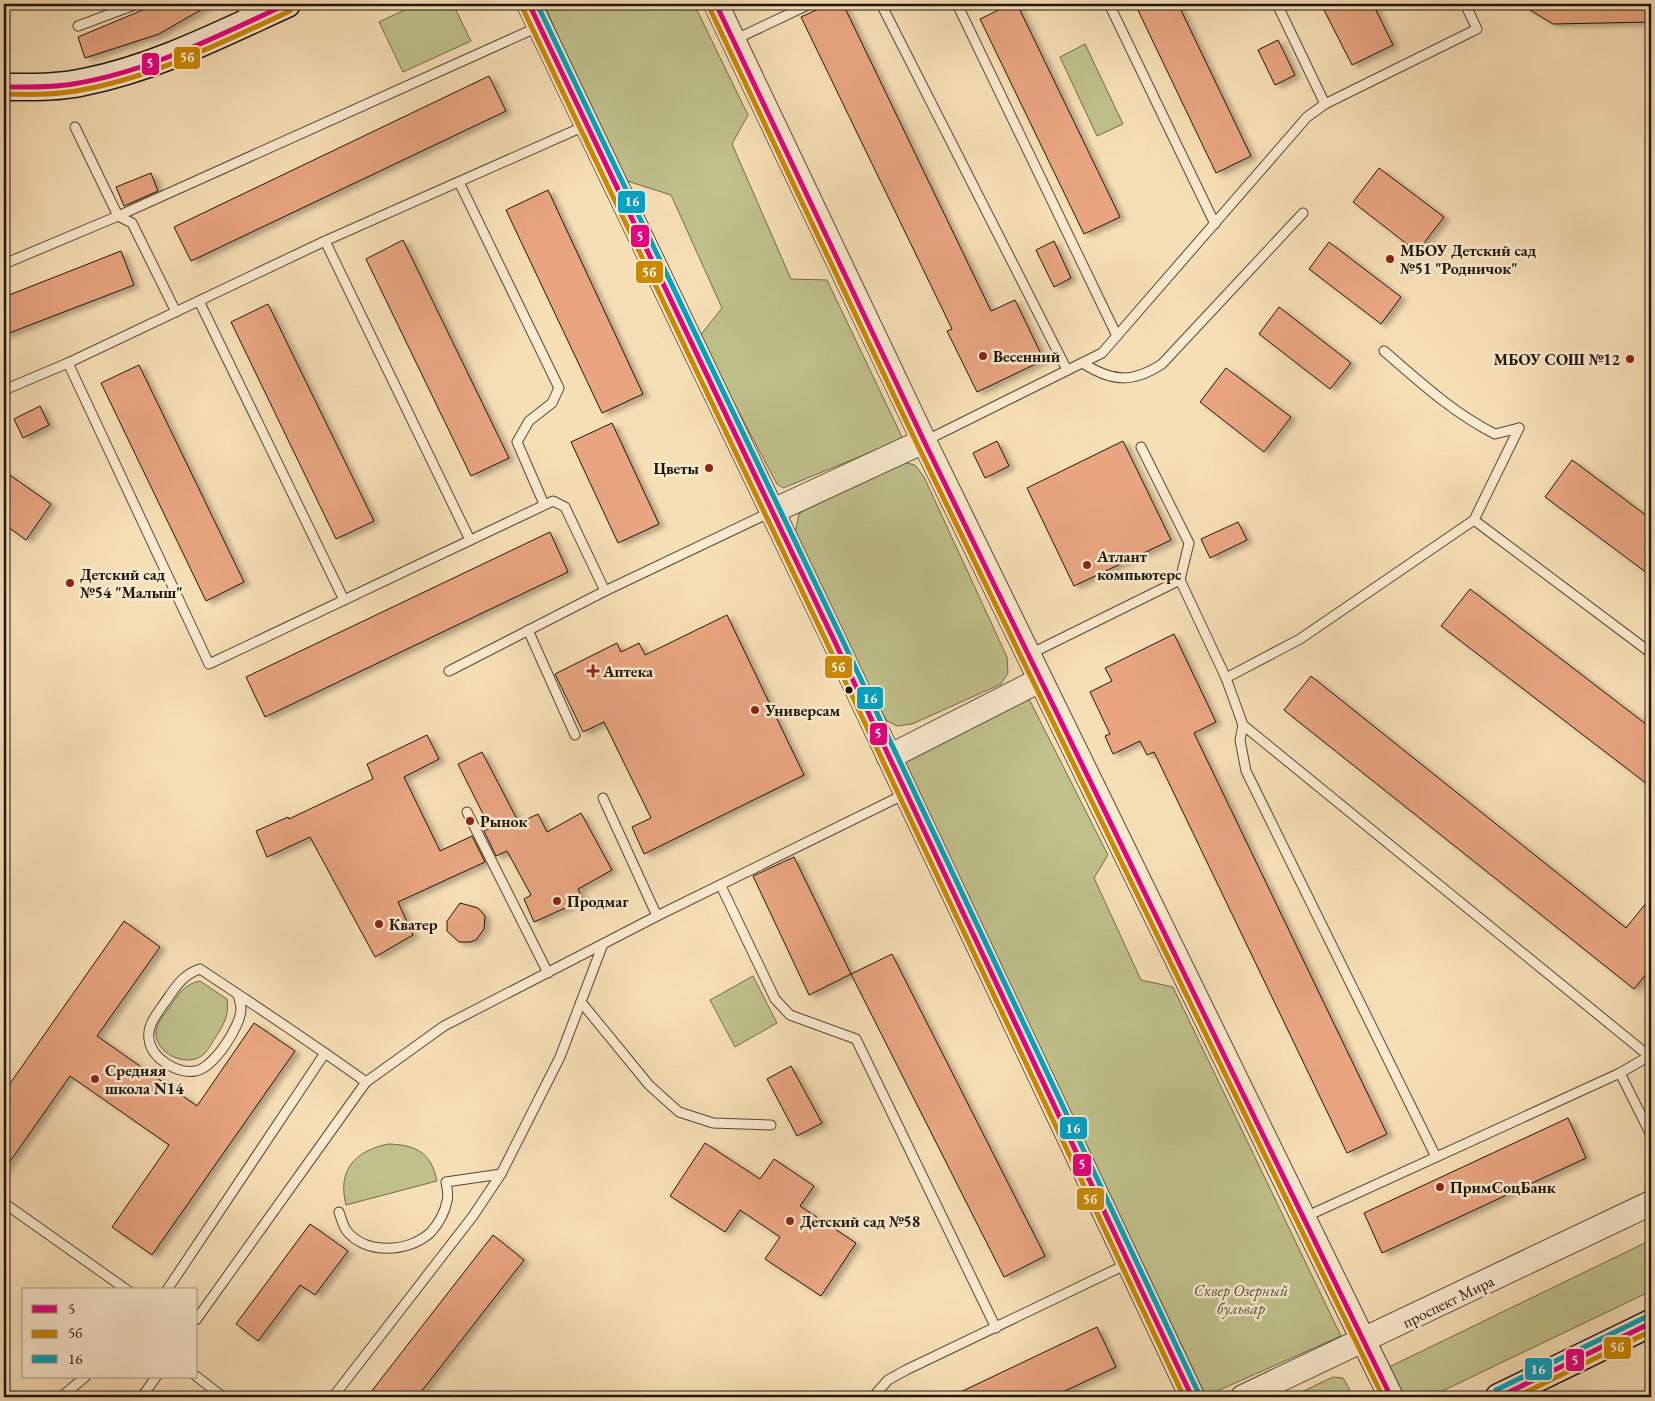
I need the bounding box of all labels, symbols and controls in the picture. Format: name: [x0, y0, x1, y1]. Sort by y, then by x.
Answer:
line badge: 5б: [173, 46, 201, 70]
text: 5б: [180, 48, 194, 66]
line badge: 5: [141, 52, 160, 76]
text: 5: [146, 54, 154, 72]
line badge: 16: [617, 190, 646, 214]
text: 16: [625, 192, 640, 210]
line badge: 5: [630, 224, 650, 248]
text: 5: [636, 227, 644, 245]
place label: МБОУ Детский сад №51 "Родничок": [1400, 240, 1537, 279]
marker: МБОУ Детский сад №51 "Родничок": [1384, 253, 1396, 265]
line badge: 5б: [635, 260, 664, 284]
text: 5б: [642, 263, 656, 281]
place label: Весенний: [993, 346, 1061, 367]
place label: МБОУ СОШ №12: [1493, 349, 1621, 370]
marker: Весенний: [977, 350, 989, 362]
marker: МБОУ СОШ №12: [1624, 353, 1636, 365]
place label: Цветы: [653, 458, 699, 479]
marker: Цветы: [703, 462, 715, 474]
place label: Атлант компьютерс: [1096, 546, 1182, 585]
marker: Атлант компьютерс: [1081, 559, 1093, 571]
place label: Детский сад №54 "Малыш": [80, 564, 183, 603]
marker: Детский сад №54 "Малыш": [64, 577, 76, 589]
line badge: 5б: [824, 655, 853, 679]
text: 5б: [831, 658, 845, 676]
place label: Аптека: [602, 661, 654, 682]
marker: Аптека: [587, 665, 599, 677]
unlabelled marker: [844, 685, 854, 695]
line badge: 16: [856, 686, 884, 710]
text: 16: [863, 689, 878, 707]
place label: Универсам: [764, 700, 841, 721]
marker: Универсам: [749, 704, 761, 716]
line badge: 5: [869, 722, 888, 746]
text: 5: [874, 724, 882, 742]
place label: Рынок: [480, 811, 528, 832]
marker: Рынок: [464, 815, 476, 827]
place label: Продмаг: [567, 891, 629, 912]
marker: Продмаг: [551, 895, 563, 907]
place label: Кватер: [389, 914, 438, 935]
marker: Кватер: [373, 918, 385, 930]
place label: Средняя школа N14: [105, 1060, 184, 1099]
marker: Средняя школа N14: [89, 1073, 101, 1085]
line badge: 16: [1059, 1116, 1088, 1140]
text: 16: [1066, 1119, 1081, 1137]
line badge: 5: [1072, 1153, 1092, 1177]
text: 5: [1078, 1155, 1086, 1173]
place label: ПримСоцБанк: [1450, 1177, 1556, 1198]
marker: ПримСоцБанк: [1434, 1181, 1446, 1193]
line badge: 5б: [1076, 1187, 1105, 1211]
text: 5б: [1083, 1190, 1097, 1208]
place label: Детский сад №58: [800, 1211, 920, 1232]
marker: Детский сад №58: [784, 1215, 796, 1227]
street label: проспект Мира: [1399, 1270, 1498, 1333]
park label: Сквер Озерный бульвар: [1194, 1280, 1288, 1319]
legend: [22, 1288, 198, 1378]
text: 5: [68, 1299, 75, 1318]
text: 5б: [68, 1323, 82, 1342]
line badge: 5б: [1603, 1336, 1632, 1360]
text: 5б: [1610, 1338, 1624, 1356]
line badge: 5: [1565, 1348, 1585, 1372]
text: 16: [68, 1349, 82, 1368]
text: 5: [1571, 1351, 1579, 1369]
line badge: 16: [1524, 1357, 1553, 1381]
text: 16: [1531, 1360, 1546, 1378]

